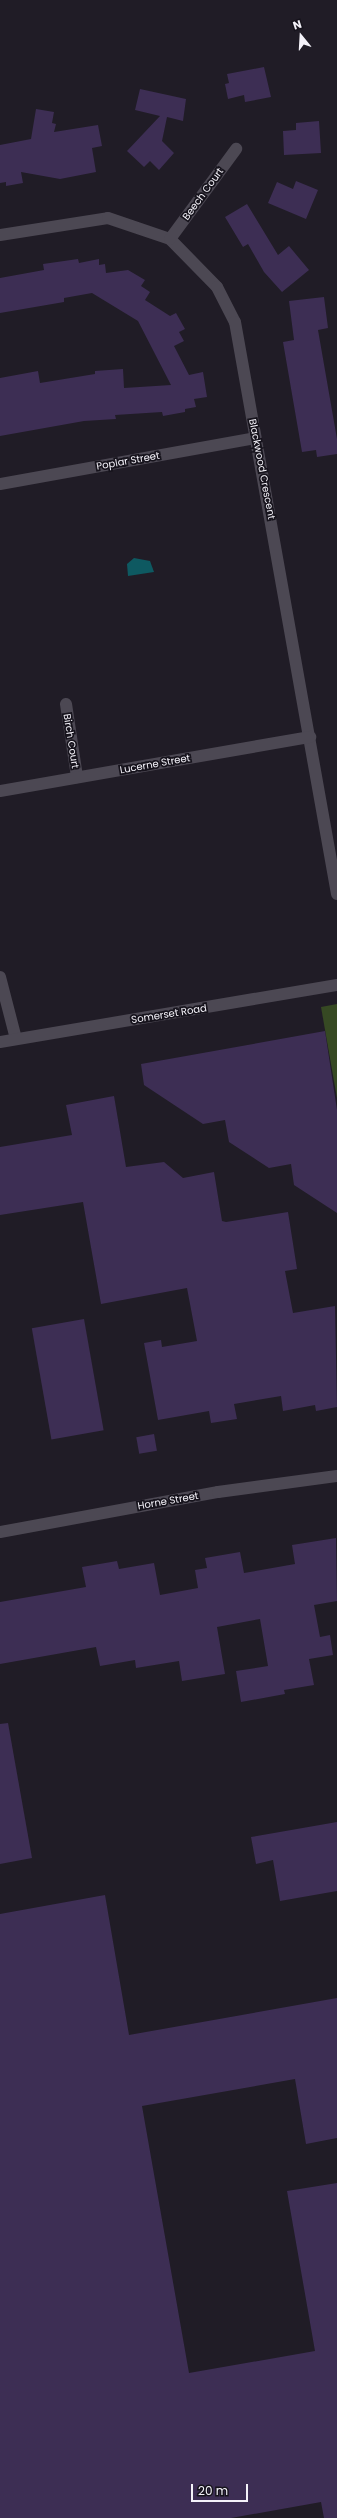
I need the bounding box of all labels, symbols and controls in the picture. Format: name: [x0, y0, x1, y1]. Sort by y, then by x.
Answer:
north arrow: [281, 16, 321, 56]
text: N: [291, 16, 304, 33]
street label: Beech Court: [180, 166, 226, 222]
street label: Blackwood Crescent: [246, 418, 278, 520]
street label: Poplar Street: [96, 450, 160, 472]
street label: Birch Court: [61, 713, 81, 769]
street label: Lucerne Street: [119, 752, 191, 776]
street label: Somerset Road: [130, 1002, 208, 1026]
street label: Horne Street: [137, 1490, 199, 1512]
scale bar: [193, 2476, 250, 2502]
text: 20 m: [198, 2482, 228, 2499]

